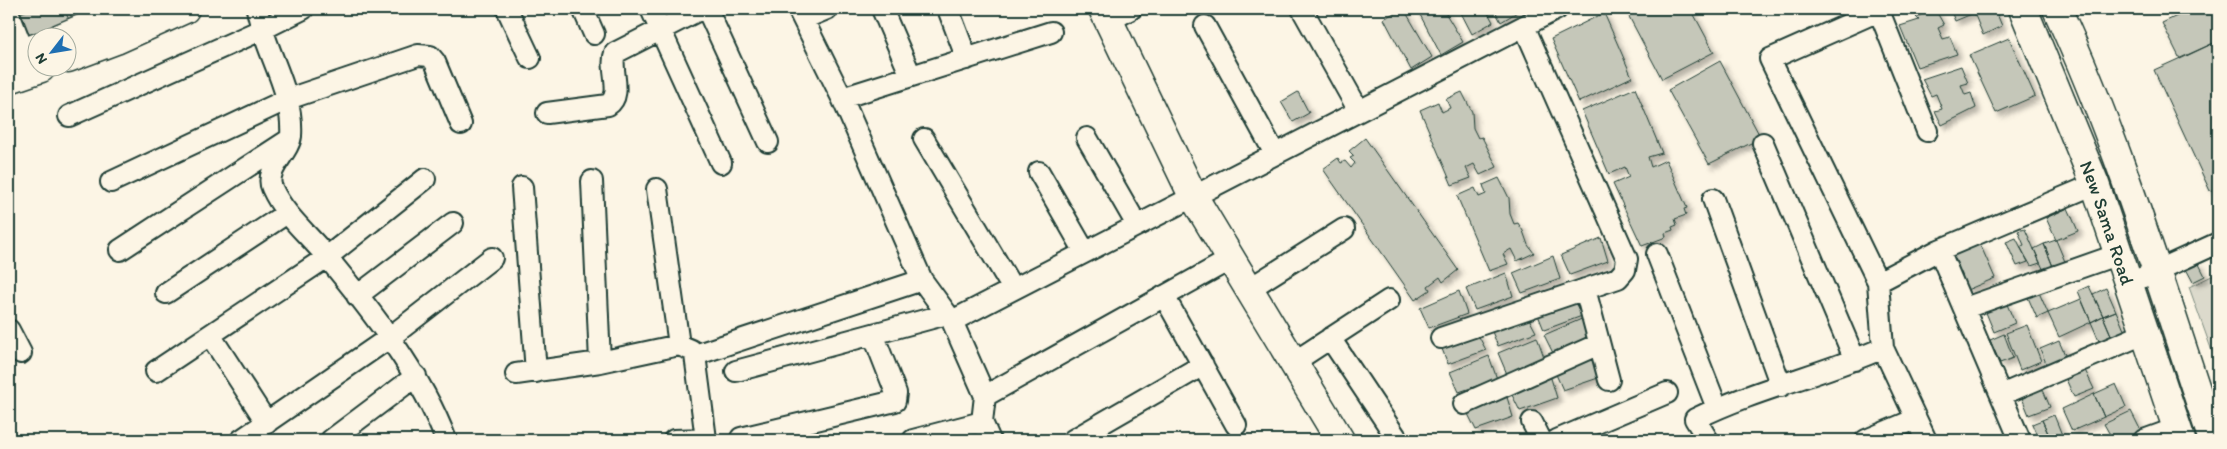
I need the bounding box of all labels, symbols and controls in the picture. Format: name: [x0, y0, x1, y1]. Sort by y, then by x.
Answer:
north arrow: [28, 28, 78, 78]
text: N: [32, 50, 51, 67]
street label: New Sama Road: [2075, 157, 2140, 288]

